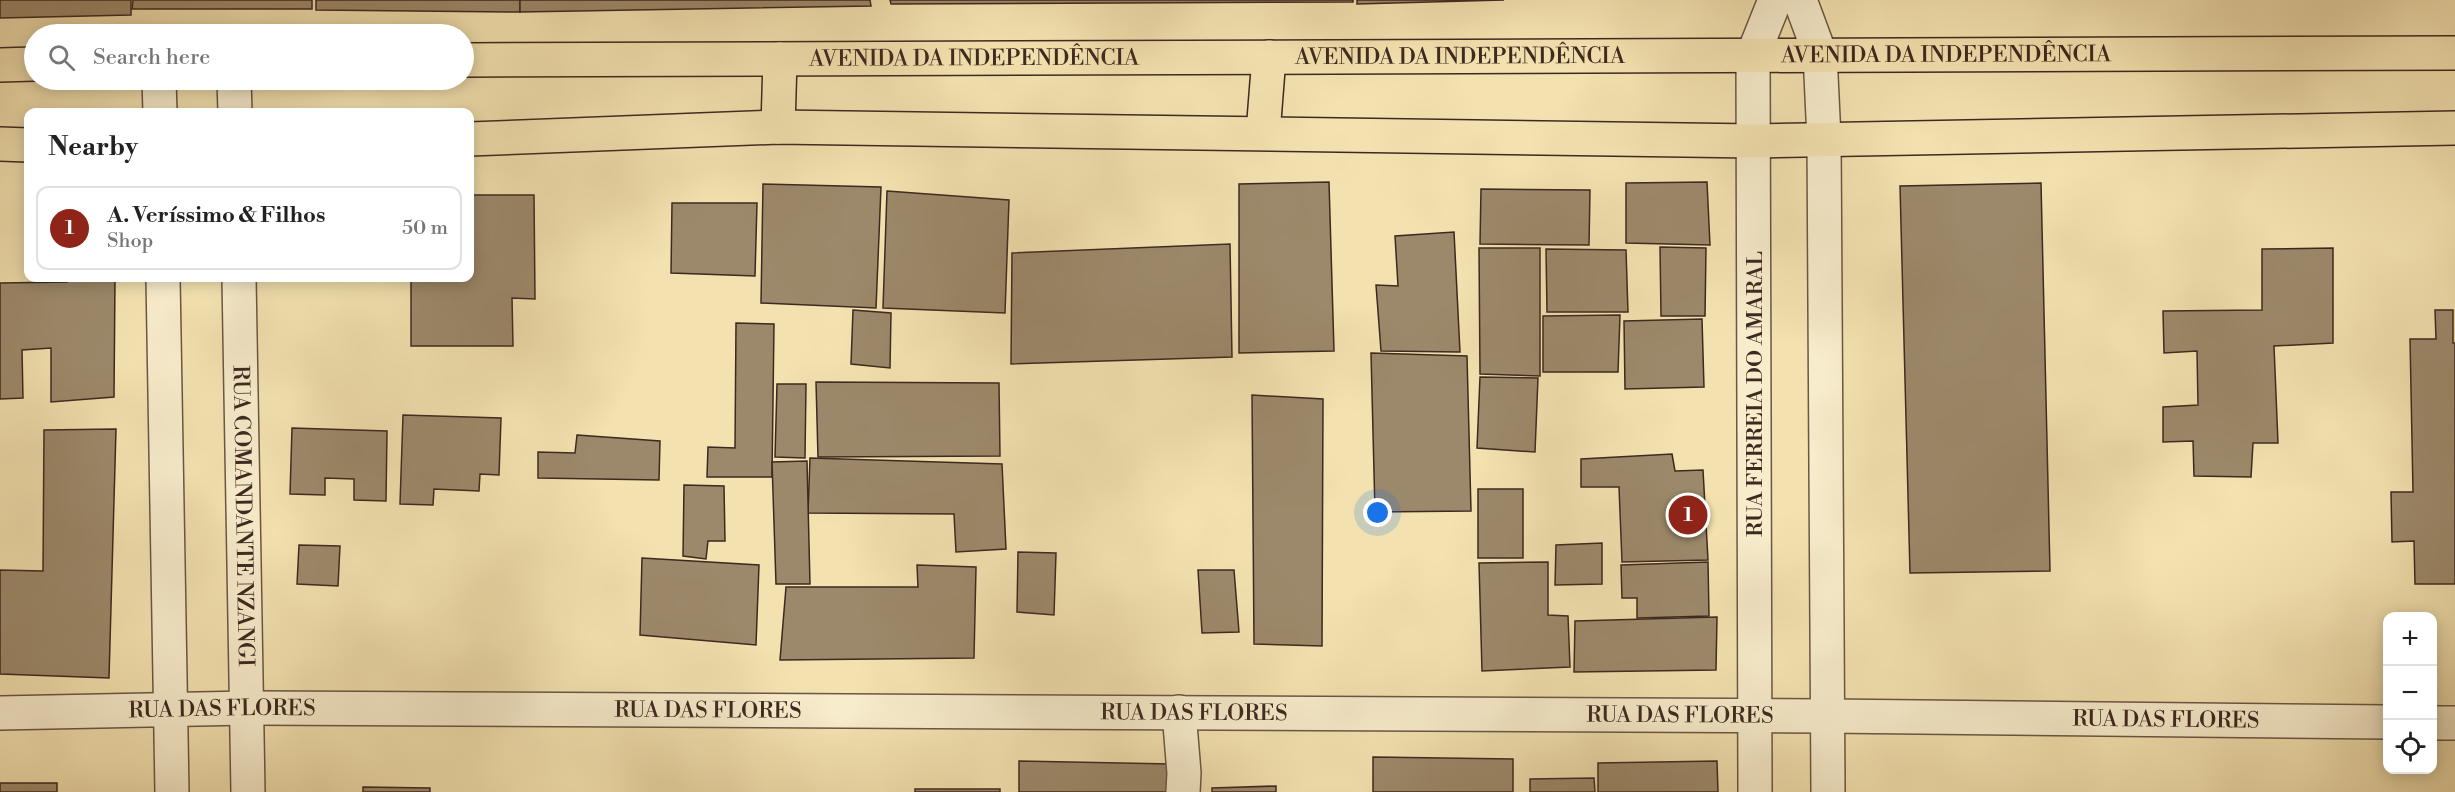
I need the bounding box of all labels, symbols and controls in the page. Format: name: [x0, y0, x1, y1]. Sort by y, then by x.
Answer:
search box: [24, 24, 474, 90]
street label: AVENIDA DA INDEPENDÊNCIA: [1780, 40, 2112, 69]
icon: search: [45, 41, 78, 74]
street label: AVENIDA DA INDEPENDÊNCIA: [1294, 42, 1626, 71]
street label: AVENIDA DA INDEPENDÊNCIA: [808, 43, 1140, 72]
text: Search here: [93, 44, 210, 71]
text: Nearby: [48, 131, 138, 163]
text: A. Veríssimo & Filhos: [107, 202, 325, 229]
text: 1: [65, 216, 74, 241]
text: 50 m: [402, 216, 448, 241]
text: Shop: [107, 229, 153, 254]
street label: RUA FERREIA DO AMARAL: [1742, 251, 1769, 537]
street label: RUA COMANDANTE NZANGI: [227, 365, 259, 668]
pin: 1: [1668, 492, 1708, 538]
your location: [1363, 498, 1392, 527]
map controls: [2383, 612, 2437, 774]
button: +: [2383, 612, 2437, 666]
button: −: [2383, 666, 2437, 720]
street label: RUA DAS FLORES: [128, 694, 316, 724]
street label: RUA DAS FLORES: [614, 696, 802, 724]
street label: RUA DAS FLORES: [1100, 699, 1288, 727]
street label: RUA DAS FLORES: [1586, 701, 1774, 729]
street label: RUA DAS FLORES: [2072, 705, 2260, 734]
button: locate: [2383, 720, 2437, 774]

